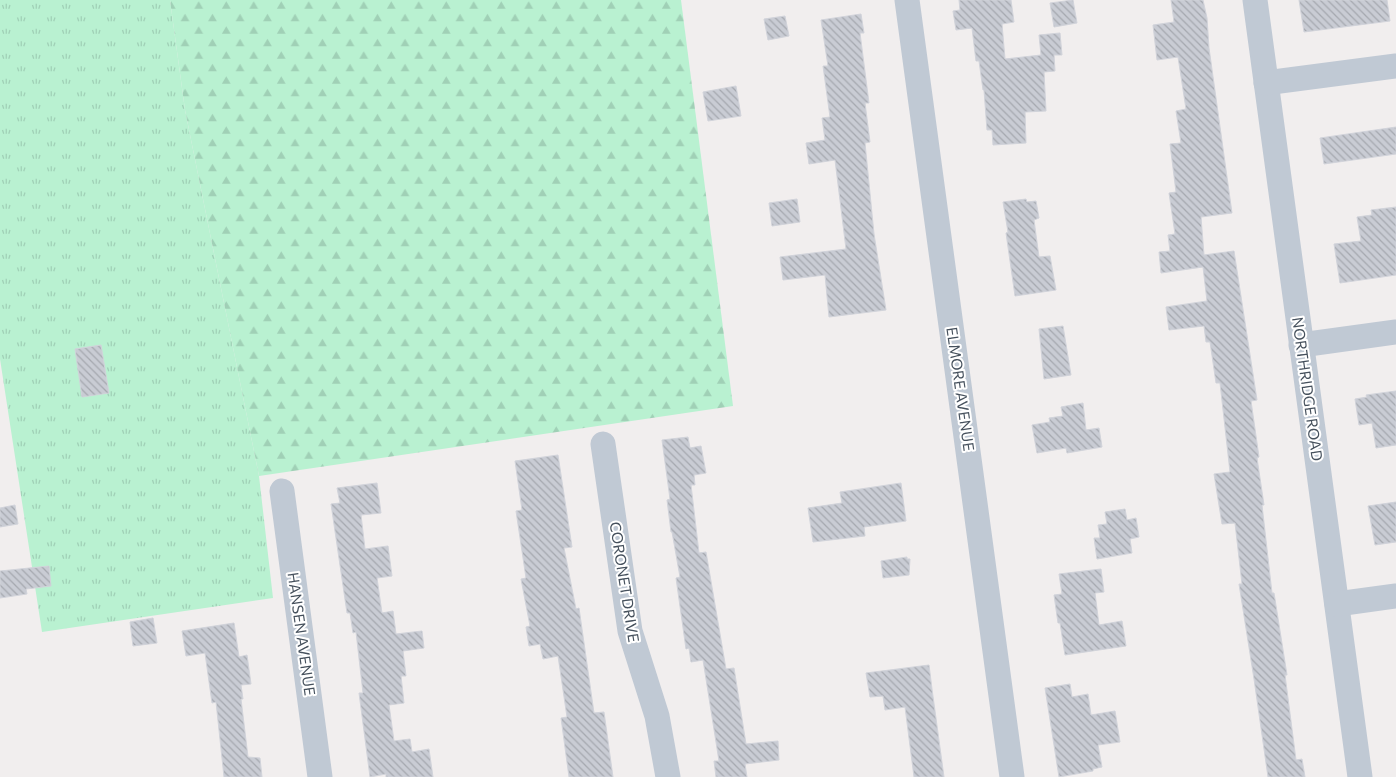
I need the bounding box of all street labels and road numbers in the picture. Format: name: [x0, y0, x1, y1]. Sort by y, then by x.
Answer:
street label: NORTHRIDGE ROAD: [1289, 316, 1327, 462]
street label: ELMORE AVENUE: [943, 326, 979, 452]
street label: CORONET DRIVE: [607, 520, 643, 643]
street label: HANSEN AVENUE: [284, 571, 320, 697]

